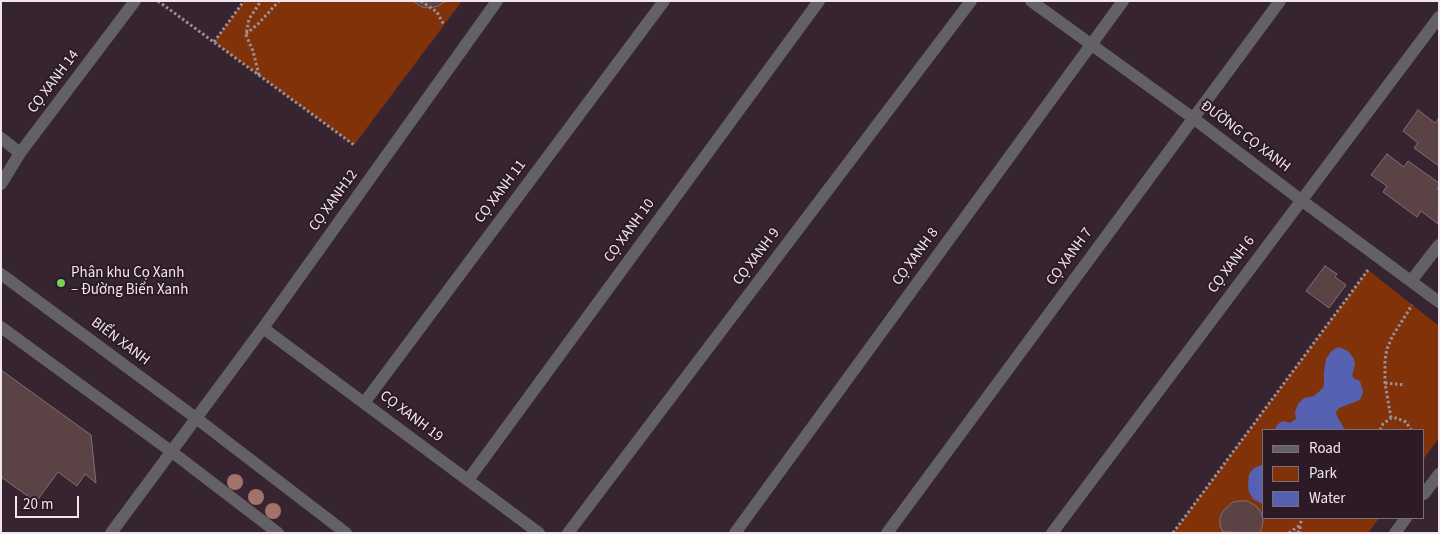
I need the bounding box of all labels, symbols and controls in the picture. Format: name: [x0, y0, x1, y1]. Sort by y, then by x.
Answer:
street label: CỌ XANH 14: [24, 47, 84, 117]
street label: ĐƯỜNG CỌ XANH: [1197, 97, 1293, 177]
street label: CỌ XANH 11: [471, 157, 531, 227]
street label: CỌ XANH12: [306, 167, 362, 235]
street label: CỌ XANH 10: [601, 196, 659, 266]
street label: CỌ XANH 9: [730, 225, 784, 289]
street label: CỌ XANH 8: [889, 225, 943, 289]
street label: CỌ XANH 7: [1043, 225, 1097, 289]
street label: CỌ XANH 6: [1205, 233, 1259, 297]
place label: Phân khu Cọ Xanh – Đường Biển Xanh: [71, 265, 188, 300]
marker: Phân khu Cọ Xanh – Đường Biển Xanh: [55, 277, 67, 289]
street label: BIỂN XANH: [87, 314, 153, 370]
street label: CỌ XANH 19: [376, 387, 446, 447]
legend: [1262, 429, 1425, 519]
text: Road: [1309, 438, 1341, 459]
text: Park: [1309, 463, 1337, 484]
scale bar: [18, 486, 81, 518]
text: Water: [1309, 488, 1345, 509]
text: 20 m: [23, 494, 53, 515]

